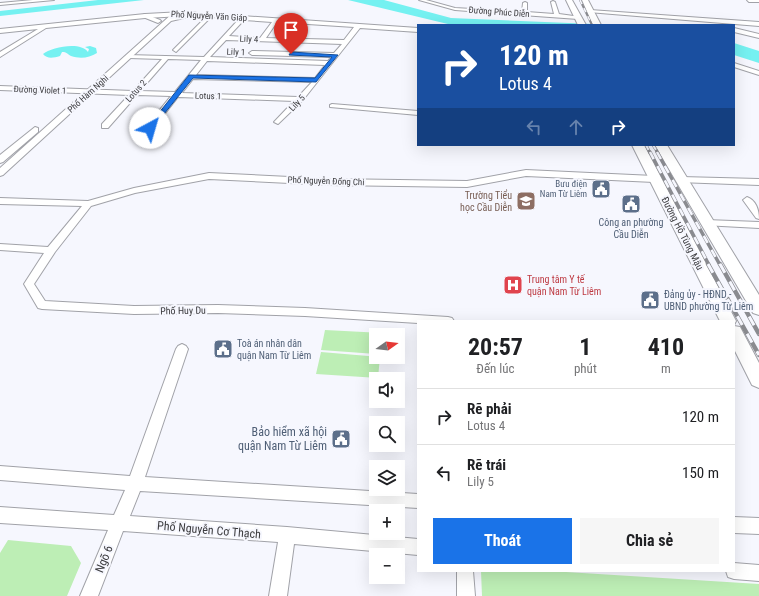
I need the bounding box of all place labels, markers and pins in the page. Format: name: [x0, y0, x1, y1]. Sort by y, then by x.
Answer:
pin: [274, 13, 308, 54]
public building icon: Bưu điện Nam Từ Liêm: [590, 178, 612, 200]
place label: Bưu điện Nam Từ Liêm: [540, 179, 587, 199]
place label: Trường Tiểu học Cầu Diễn: [460, 189, 512, 214]
school or university icon: Trường Tiểu học Cầu Diễn: [515, 190, 537, 212]
public building icon: Công an phường Cầu Diễn: [620, 193, 642, 215]
place label: Công an phường Cầu Diễn: [599, 217, 663, 240]
place label: Trung tâm Y tế quận Nam Từ Liêm: [527, 273, 601, 298]
hospital icon: Trung tâm Y tế quận Nam Từ Liêm: [502, 274, 524, 296]
public building icon: Đảng ủy - HĐND - UBND phường Từ Liêm: [639, 289, 661, 311]
place label: Đảng ủy - HĐND - UBND phường Từ Liêm: [664, 289, 753, 312]
public building icon: Toà án nhân dân quận Nam Từ Liêm: [212, 338, 234, 360]
place label: Toà án nhân dân quận Nam Từ Liêm: [237, 338, 311, 362]
place label: Bảo hiểm xã hội quận Nam Từ Liêm: [238, 425, 327, 453]
public building icon: Bảo hiểm xã hội quận Nam Từ Liêm: [330, 428, 352, 450]

